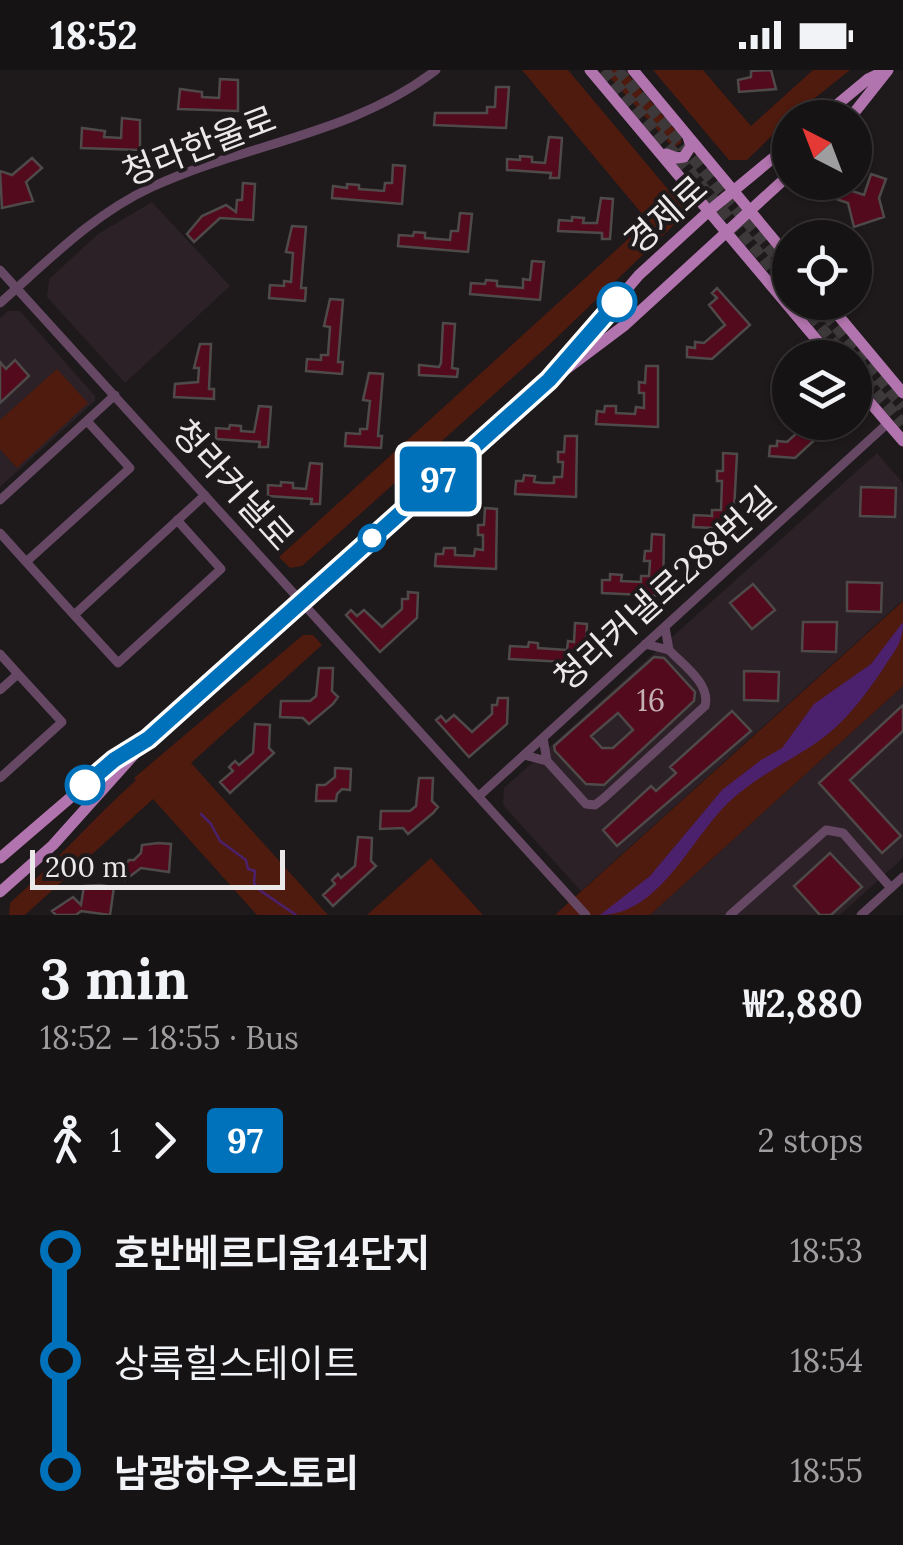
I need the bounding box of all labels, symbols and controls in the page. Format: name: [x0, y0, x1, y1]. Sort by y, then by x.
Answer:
text: 18:52: [50, 11, 137, 59]
street label: 청라한울로: [116, 96, 282, 195]
north arrow: [772, 100, 872, 200]
map controls: [772, 100, 872, 440]
street label: 경제로: [615, 166, 717, 264]
button: locate: [772, 220, 872, 320]
unlabelled marker: [598, 283, 636, 321]
button: layers: [772, 340, 872, 440]
street label: 청라커낼로: [163, 410, 304, 560]
line badge: 97: [393, 446, 483, 512]
text: 97: [420, 457, 456, 502]
street label: 청라커낼로288번길: [544, 477, 785, 700]
unlabelled marker: [359, 525, 385, 551]
house number: 16: [637, 681, 665, 719]
unlabelled marker: [66, 766, 104, 804]
scale bar: [30, 845, 285, 890]
text: 200 m: [45, 849, 127, 885]
text: 3 min: [40, 944, 189, 1014]
text: ₩2,880: [743, 979, 863, 1027]
text: 18:52 – 18:55 · Bus: [40, 1017, 299, 1058]
icon: walk: [40, 1113, 95, 1168]
icon: forward: [137, 1113, 192, 1168]
text: 97: [227, 1118, 263, 1163]
text: 1: [110, 1120, 122, 1161]
text: 2 stops: [758, 1120, 863, 1161]
text: 호반베르디움14단지: [114, 1229, 430, 1277]
text: 18:53: [790, 1230, 863, 1271]
text: 상록힐스테이트: [114, 1339, 359, 1387]
text: 18:54: [791, 1340, 863, 1381]
text: 남광하우스토리: [114, 1449, 359, 1497]
text: 18:55: [790, 1450, 863, 1491]

